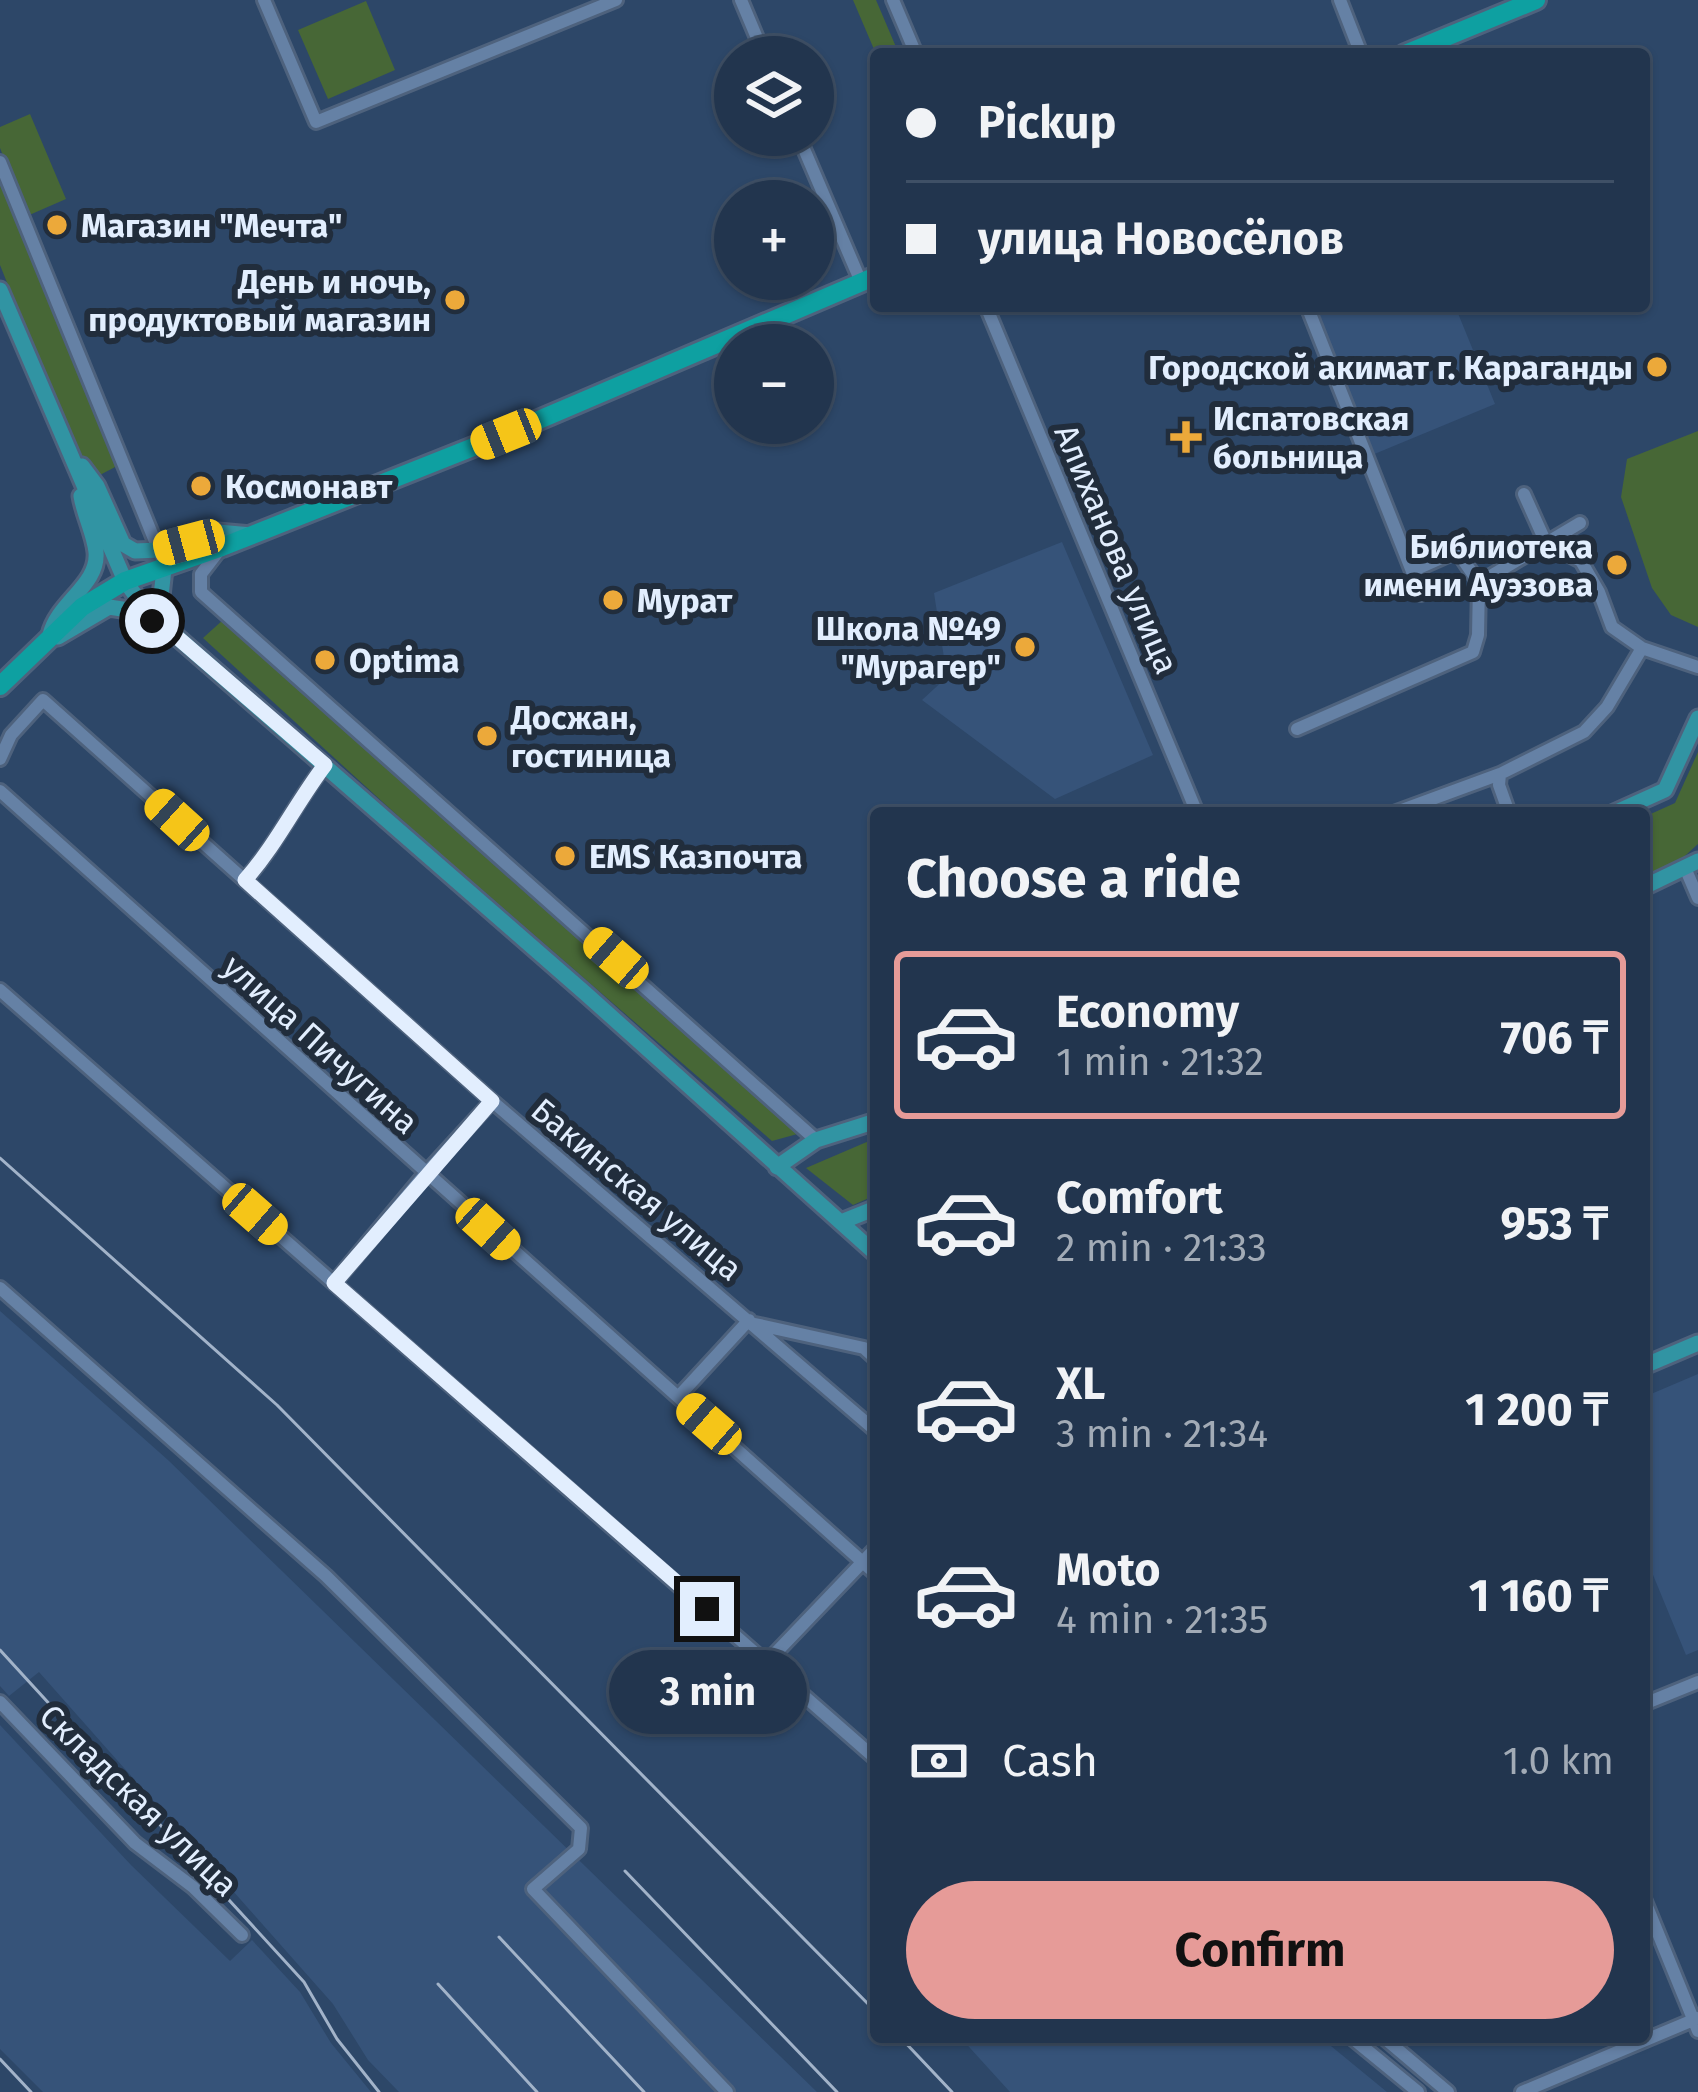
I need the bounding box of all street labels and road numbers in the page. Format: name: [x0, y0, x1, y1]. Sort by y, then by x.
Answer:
street label: Алиханова улица: [1046, 419, 1187, 680]
street label: улица Пичугина: [215, 947, 426, 1143]
street label: Бакинская улица: [523, 1090, 750, 1290]
street label: Складская улица: [31, 1696, 246, 1905]

